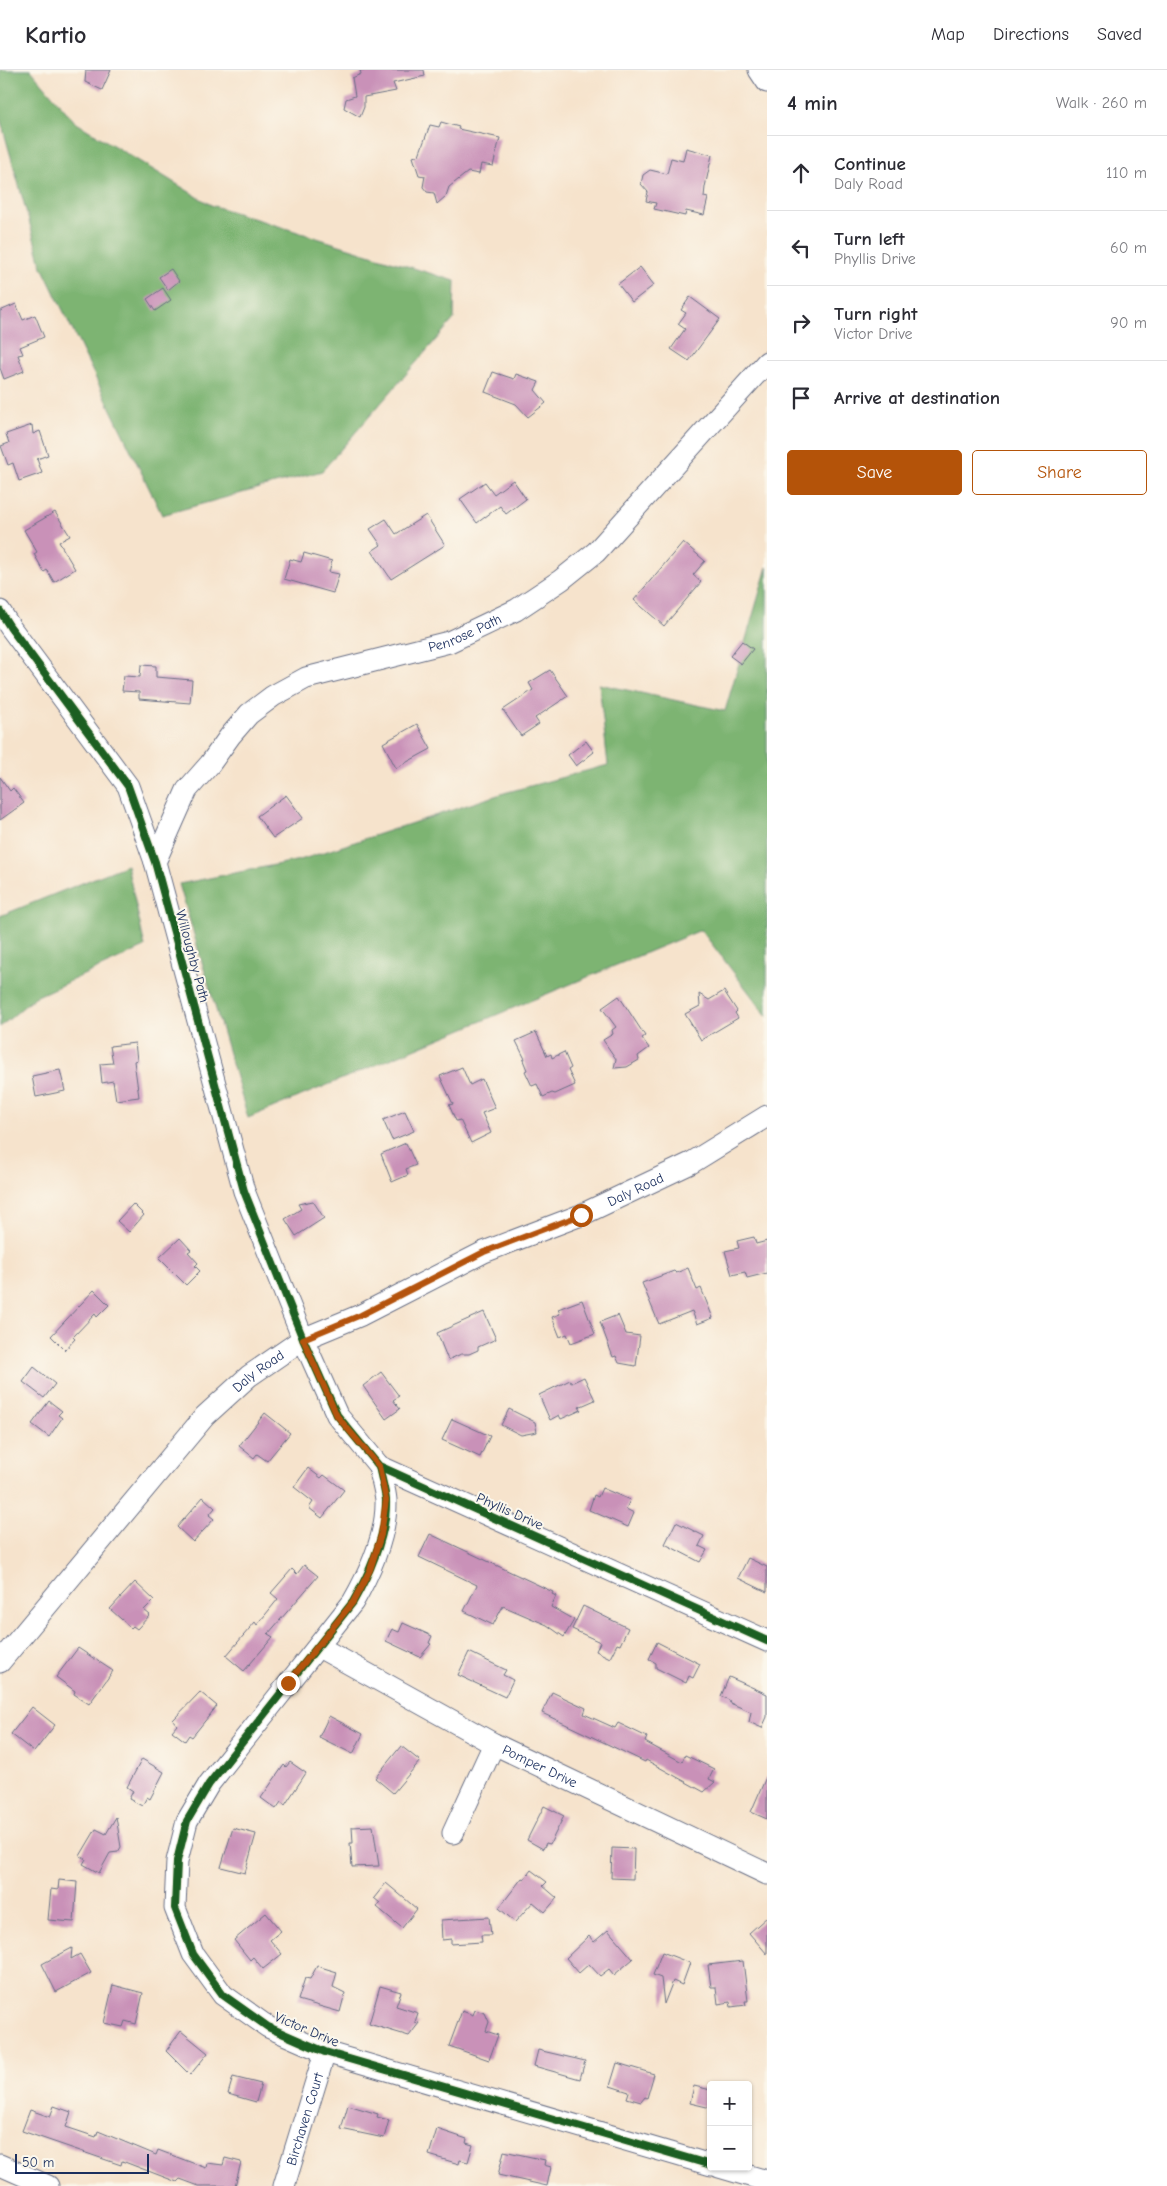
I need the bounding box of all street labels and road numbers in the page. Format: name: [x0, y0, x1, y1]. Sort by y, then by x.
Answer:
street label: Penrose Path: [427, 610, 504, 656]
street label: Willoughby Path: [172, 908, 213, 1004]
street label: Daly Road: [605, 1169, 666, 1210]
street label: Daly Road: [229, 1347, 287, 1396]
street label: Phyllis Drive: [474, 1489, 546, 1534]
street label: Pomper Drive: [499, 1741, 580, 1791]
street label: Victor Drive: [272, 2008, 342, 2051]
street label: Birchaven Court: [283, 2070, 327, 2168]

